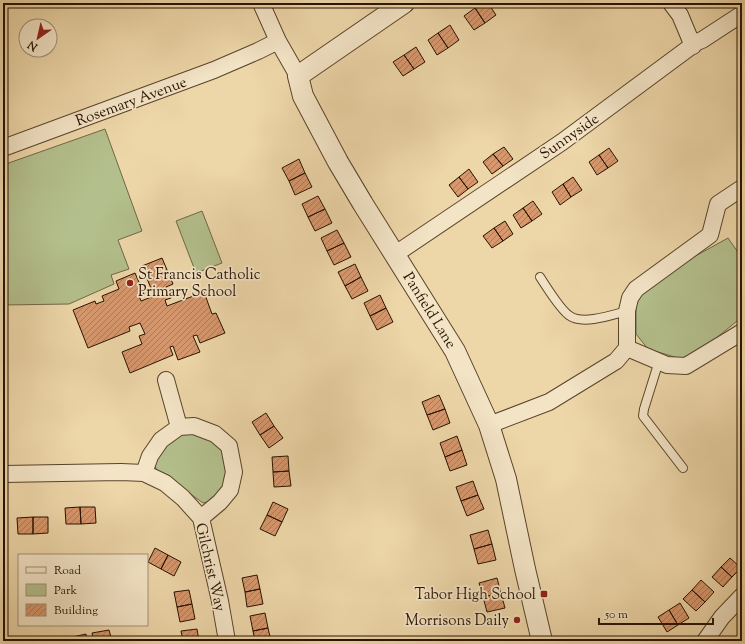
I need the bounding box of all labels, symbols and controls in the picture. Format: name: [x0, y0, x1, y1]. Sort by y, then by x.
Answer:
north arrow: [18, 18, 58, 58]
text: N: [25, 36, 42, 55]
street label: Rosemary Avenue: [73, 73, 190, 132]
street label: Sunnyside: [536, 109, 604, 165]
place label: St Francis Catholic Primary School: [138, 265, 261, 303]
street label: Panfield Lane: [397, 269, 461, 353]
marker: St Francis Catholic Primary School: [125, 278, 135, 288]
street label: Gilchrist Way: [189, 521, 230, 614]
legend: [18, 554, 148, 626]
text: Road: [54, 562, 81, 580]
text: Park: [54, 582, 77, 600]
place label: Tabor High School: [415, 585, 536, 606]
marker: Tabor High School: [539, 589, 549, 599]
scale bar: [599, 600, 713, 626]
text: Building: [54, 602, 98, 620]
text: 50 m: [604, 606, 628, 624]
place label: Morrisons Daily: [405, 611, 510, 632]
marker: Morrisons Daily: [512, 615, 522, 625]

